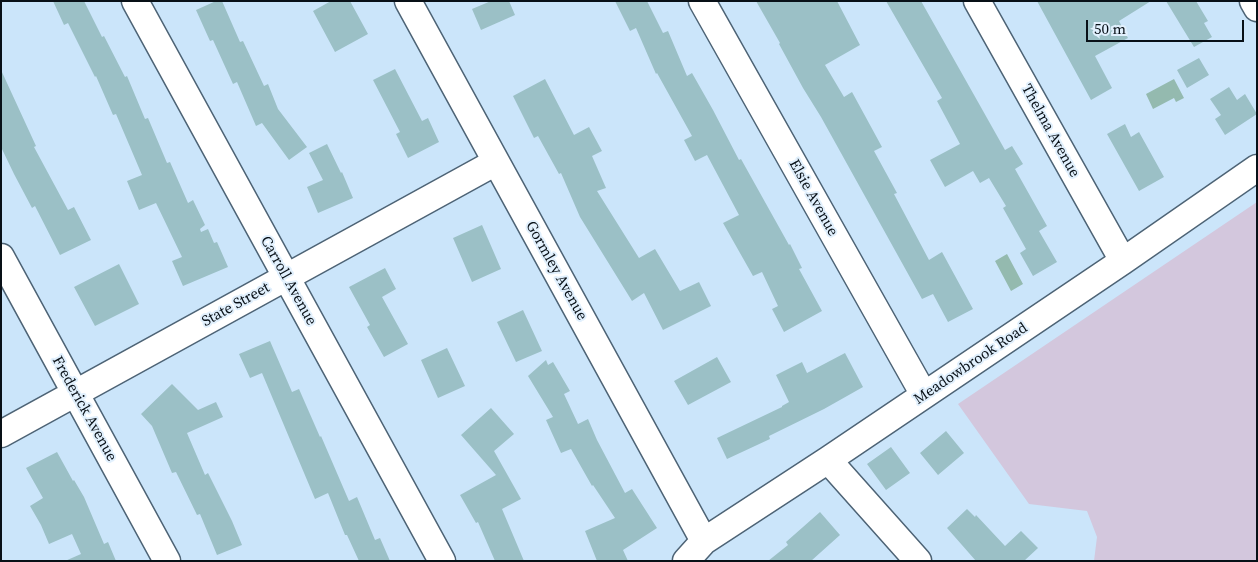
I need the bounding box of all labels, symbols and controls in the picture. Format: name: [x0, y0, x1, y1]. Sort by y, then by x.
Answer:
scale bar: [1088, 10, 1246, 42]
text: 50 m: [1094, 18, 1126, 39]
street label: Thelma Avenue: [1017, 81, 1083, 181]
street label: Elsie Avenue: [785, 157, 841, 239]
street label: Gormley Avenue: [521, 218, 591, 324]
street label: Carroll Avenue: [256, 233, 320, 329]
street label: State Street: [199, 279, 273, 331]
street label: Meadowbrook Road: [911, 319, 1031, 409]
street label: Frederick Avenue: [48, 353, 120, 465]

